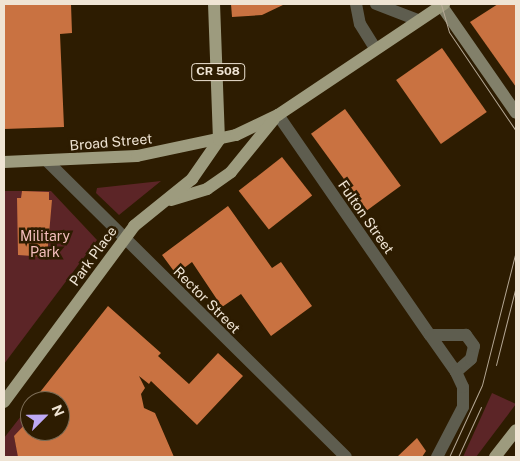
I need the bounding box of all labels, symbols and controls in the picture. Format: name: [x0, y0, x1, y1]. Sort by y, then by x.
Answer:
road number: CR 508: [190, 62, 246, 82]
street label: Broad Street: [69, 130, 153, 154]
street label: Fulton Street: [335, 177, 397, 257]
street label: Park Place: [66, 223, 120, 289]
park label: Military Park: [20, 228, 70, 260]
street label: Rector Street: [170, 263, 244, 337]
north arrow: [20, 391, 70, 441]
text: N: [48, 402, 67, 419]

